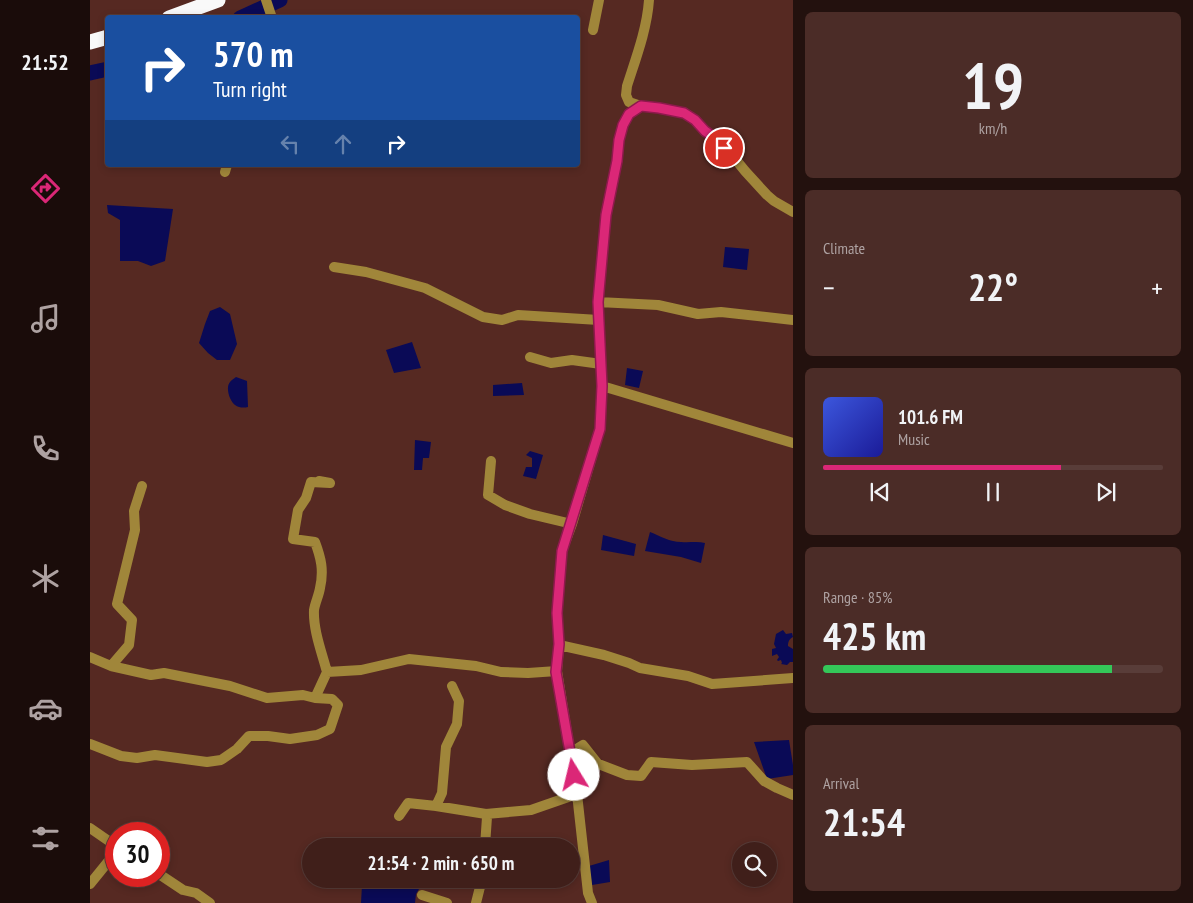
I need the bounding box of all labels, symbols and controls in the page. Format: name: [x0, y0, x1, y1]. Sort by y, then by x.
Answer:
text: 570 m: [213, 31, 294, 77]
icon: right: [130, 35, 195, 100]
text: 19: [962, 43, 1024, 127]
text: 21:52: [21, 48, 69, 76]
text: Turn right: [213, 75, 287, 103]
text: km/h: [979, 118, 1007, 138]
pin: [703, 127, 745, 169]
icon: left: [276, 130, 304, 158]
icon: ahead: [329, 130, 357, 158]
icon: right: [382, 130, 410, 158]
icon: arrive: [710, 134, 738, 162]
icon: directions: [28, 171, 63, 206]
text: Climate: [823, 238, 865, 258]
text: 22°: [968, 262, 1018, 311]
text: −: [823, 269, 835, 306]
text: +: [1151, 269, 1163, 306]
icon: music: [28, 301, 63, 336]
text: 101.6 FM: [898, 405, 963, 429]
text: Music: [898, 429, 930, 449]
icon: phone: [28, 431, 63, 466]
icon: previous: [866, 478, 894, 506]
icon: pause: [979, 478, 1007, 506]
icon: next: [1092, 478, 1120, 506]
icon: climate: [28, 561, 63, 596]
text: Range · 85%: [823, 587, 892, 607]
text: 425 km: [823, 611, 926, 660]
icon: car: [28, 691, 63, 726]
position arrow: [547, 748, 599, 800]
text: Arrival: [823, 773, 859, 793]
text: 21:54: [823, 797, 905, 846]
icon: filters: [28, 821, 63, 856]
speed limit sign: 30: [105, 822, 170, 887]
map controls: [732, 842, 777, 887]
button: search: [732, 842, 777, 887]
text: 21:54 · 2 min · 650 m: [368, 851, 514, 875]

